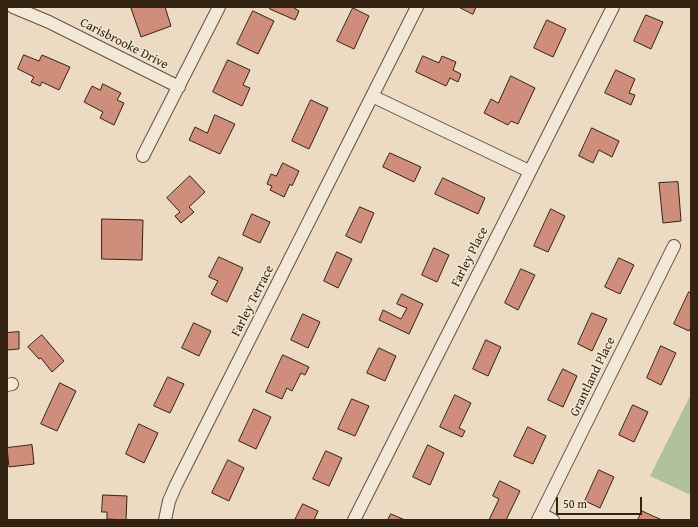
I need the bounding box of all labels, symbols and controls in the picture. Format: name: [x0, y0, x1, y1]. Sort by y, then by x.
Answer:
street label: Carisbrooke Drive: [77, 15, 171, 73]
street label: Farley Place: [448, 224, 492, 290]
street label: Farley Terrace: [228, 263, 278, 339]
street label: Grantland Place: [567, 335, 619, 419]
scale bar: [558, 489, 644, 515]
text: 50 m: [563, 495, 587, 512]

